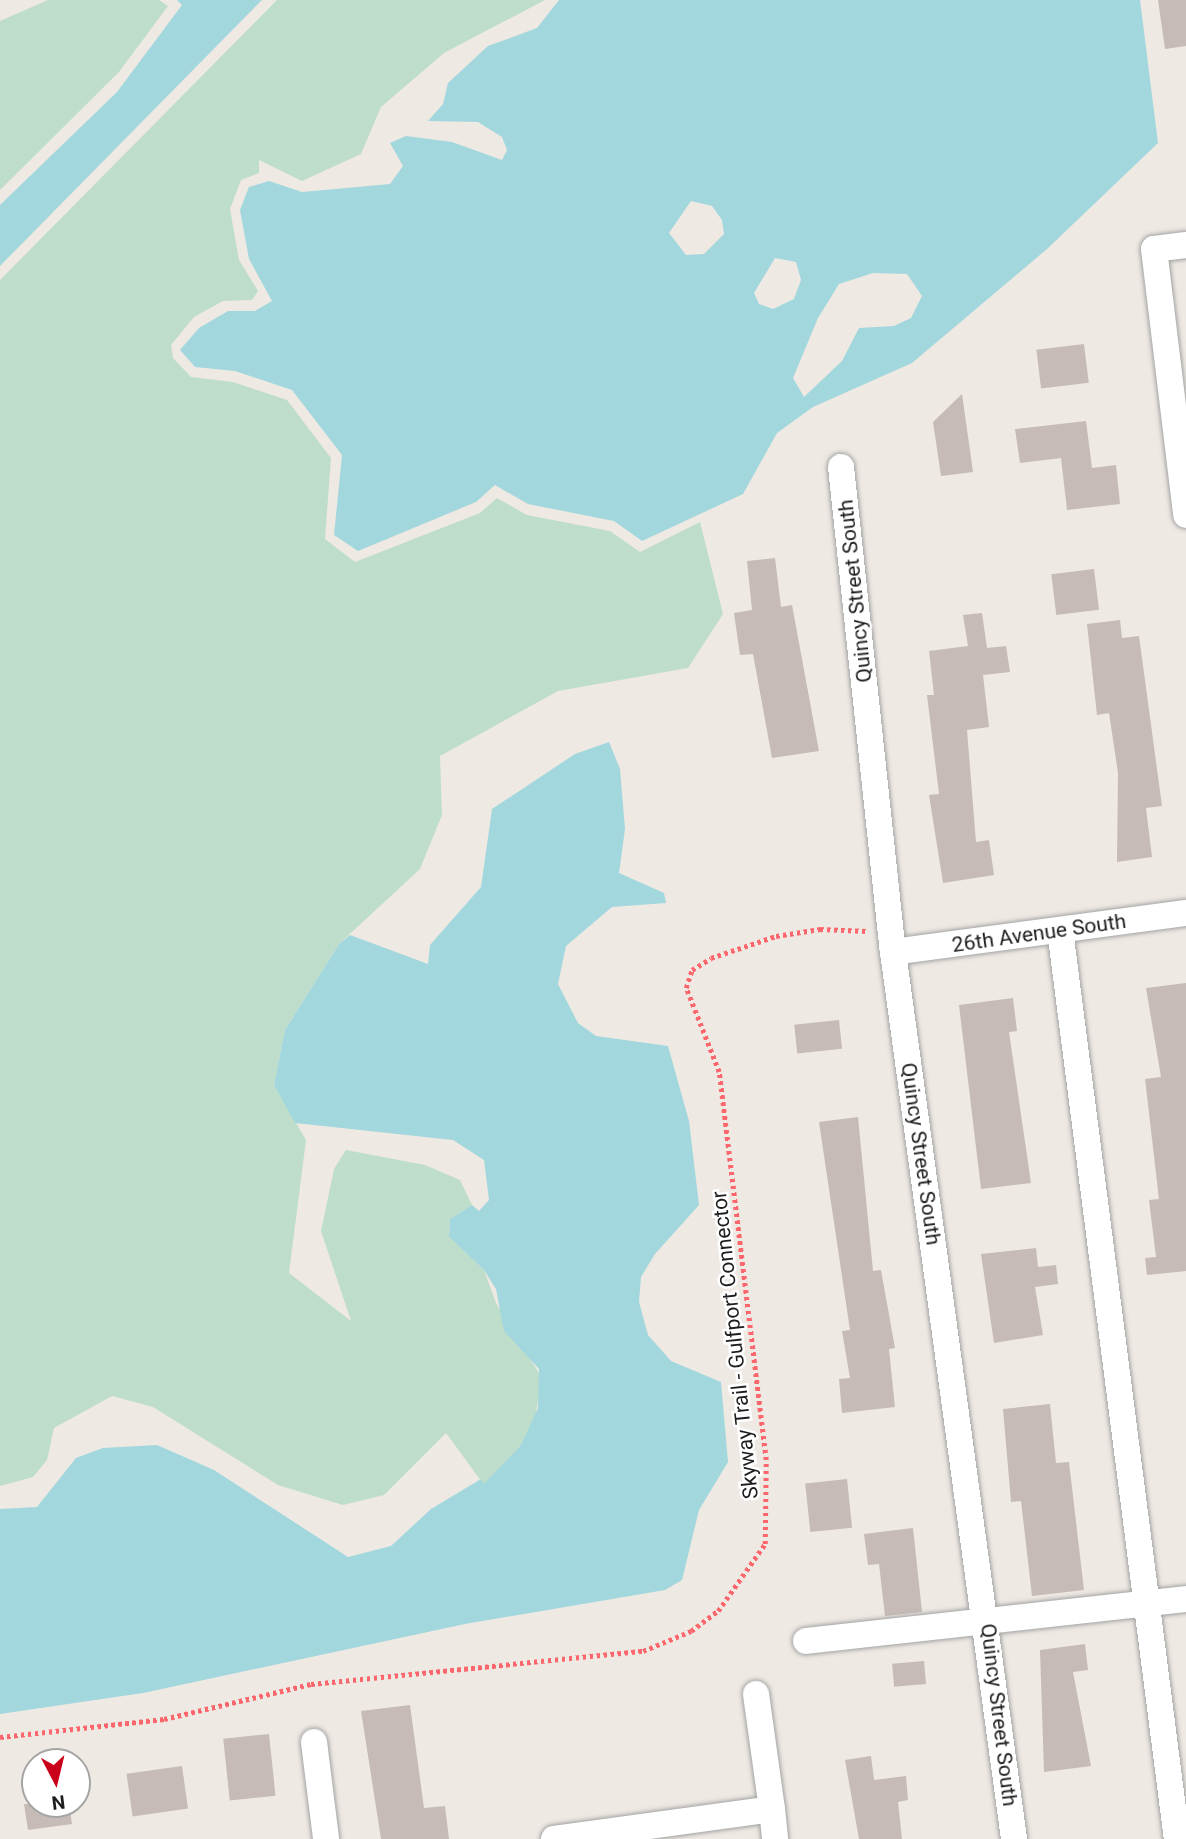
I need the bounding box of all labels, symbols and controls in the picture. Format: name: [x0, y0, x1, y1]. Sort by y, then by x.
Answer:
street label: Quincy Street South: [833, 498, 877, 684]
street label: 26th Avenue South: [950, 908, 1128, 958]
street label: Quincy Street South: [896, 1061, 946, 1247]
street label: Skyway Trail - Gulfport Connector: [706, 1190, 764, 1500]
street label: Quincy Street South: [975, 1622, 1023, 1808]
north arrow: [21, 1748, 91, 1818]
text: N: [50, 1790, 66, 1815]

